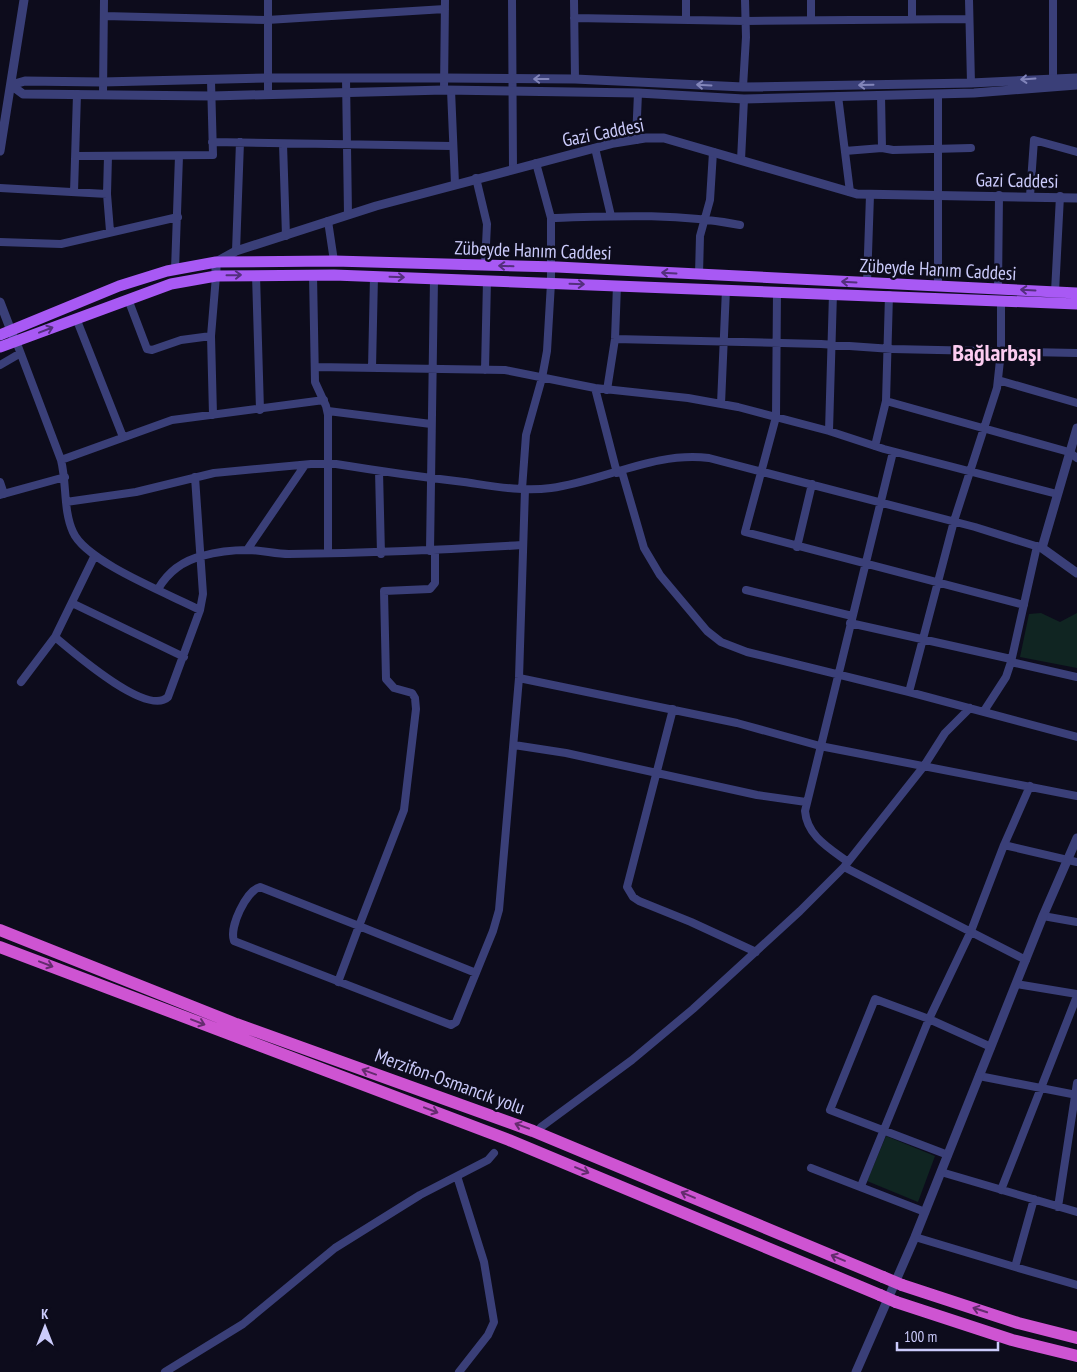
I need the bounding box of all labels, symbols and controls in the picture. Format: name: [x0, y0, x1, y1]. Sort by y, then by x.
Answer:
one-way arrow: [533, 74, 550, 84]
one-way arrow: [1021, 75, 1037, 84]
one-way arrow: [696, 80, 712, 90]
one-way arrow: [858, 80, 874, 90]
street label: Gazi Caddesi: [560, 112, 646, 152]
street label: Gazi Caddesi: [975, 167, 1059, 193]
street label: Zübeyde Hanım Caddesi: [454, 235, 612, 265]
street label: Zübeyde Hanım Caddesi: [859, 253, 1017, 285]
one-way arrow: [499, 261, 515, 271]
one-way arrow: [661, 268, 677, 277]
one-way arrow: [226, 271, 242, 280]
one-way arrow: [388, 272, 404, 282]
one-way arrow: [841, 277, 857, 286]
one-way arrow: [568, 279, 584, 288]
one-way arrow: [1021, 286, 1037, 295]
one-way arrow: [37, 325, 53, 334]
district label: Bağlarbaşı: [952, 337, 1042, 368]
one-way arrow: [37, 960, 53, 969]
one-way arrow: [189, 1018, 205, 1027]
street label: Merzifon-Osmancık yolu: [372, 1043, 528, 1119]
one-way arrow: [361, 1066, 377, 1076]
one-way arrow: [423, 1106, 439, 1115]
one-way arrow: [515, 1121, 530, 1130]
one-way arrow: [574, 1166, 589, 1176]
one-way arrow: [681, 1190, 696, 1200]
one-way arrow: [831, 1253, 846, 1263]
north arrow: [20, 1302, 70, 1352]
text: K: [41, 1305, 49, 1323]
one-way arrow: [972, 1305, 988, 1314]
scale bar: [897, 1320, 998, 1352]
text: 100 m: [904, 1327, 937, 1346]

